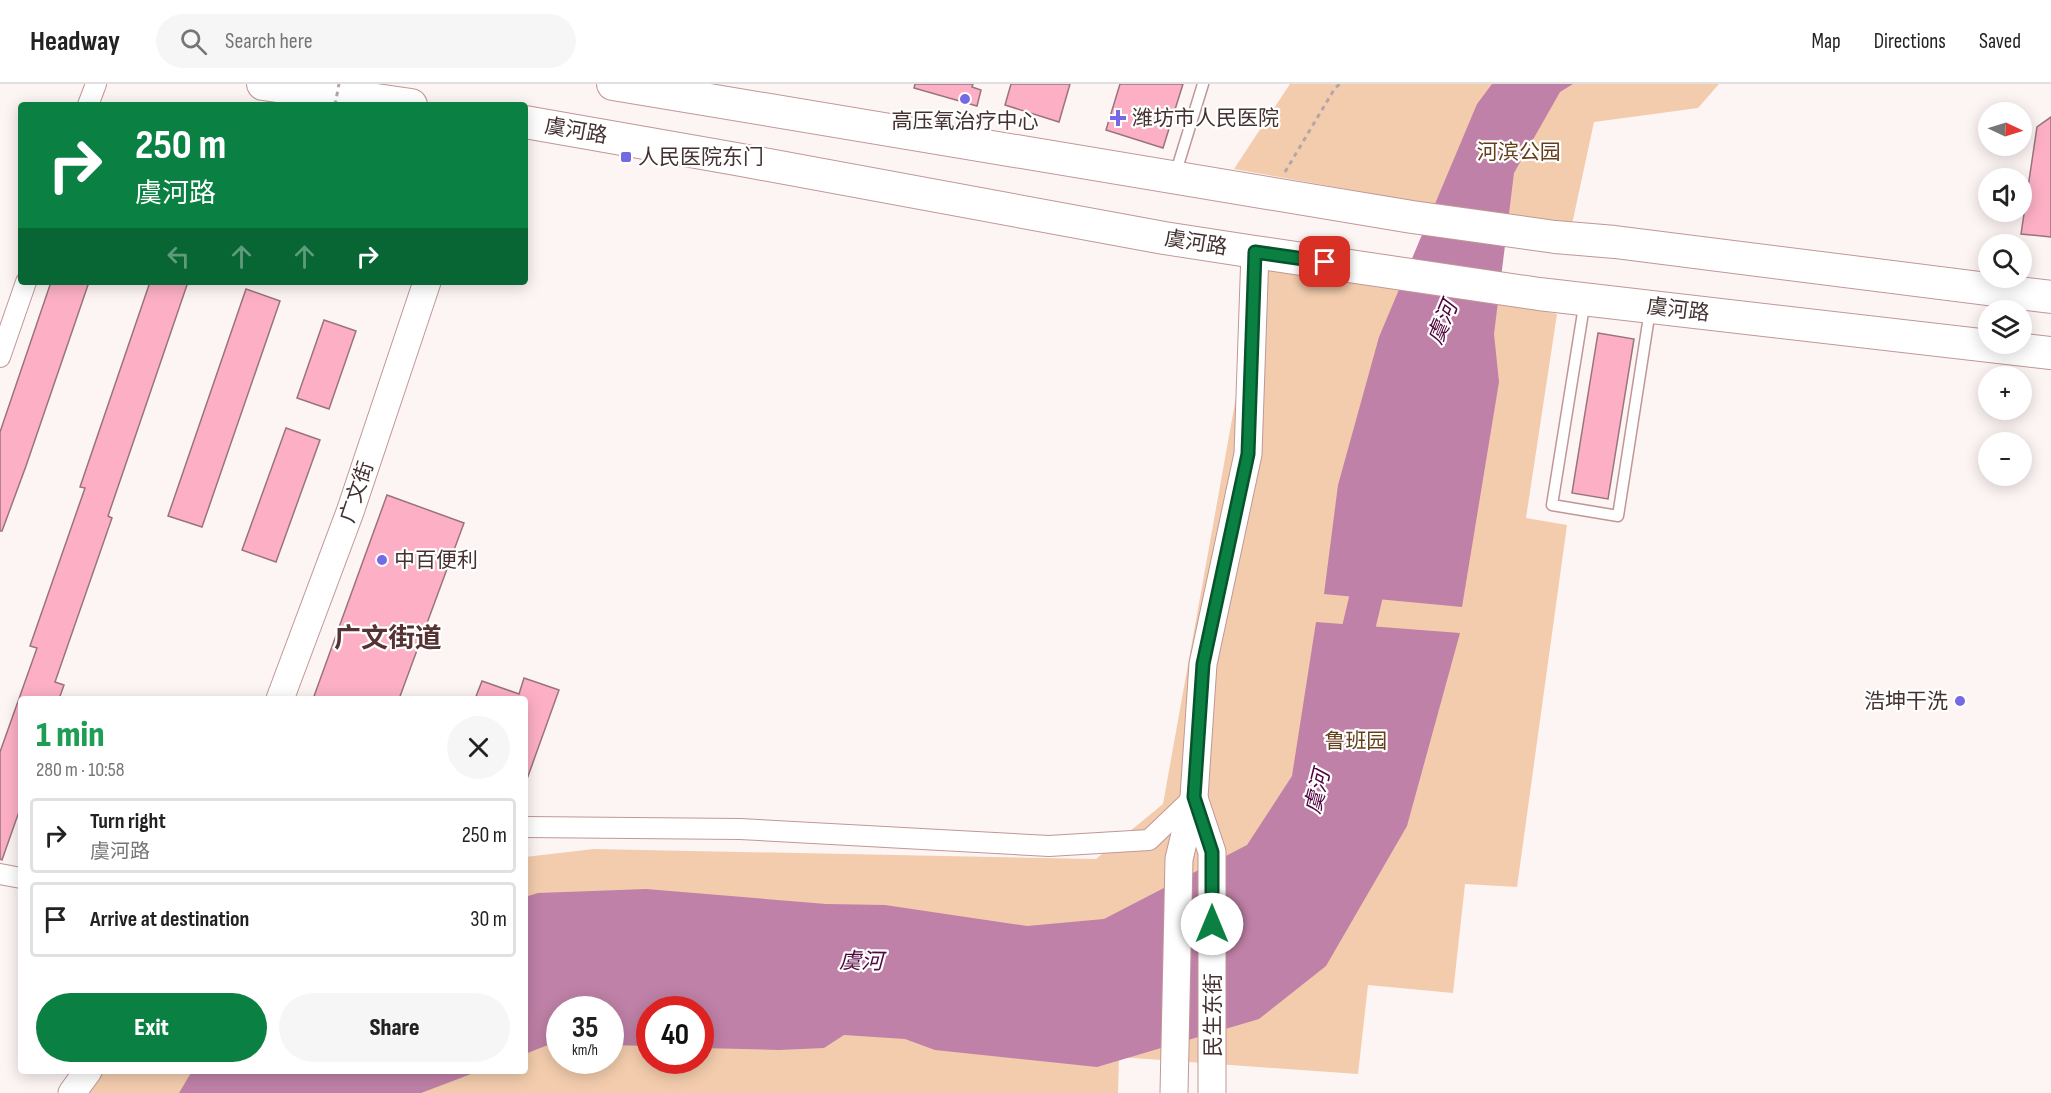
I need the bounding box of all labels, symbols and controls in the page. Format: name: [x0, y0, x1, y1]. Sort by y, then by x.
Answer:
search box: [156, 14, 576, 68]
text: Headway: [30, 25, 120, 58]
icon: search: [177, 25, 210, 58]
text: Search here: [225, 28, 312, 55]
text: Map: [1811, 29, 1841, 54]
text: Directions: [1874, 29, 1946, 54]
text: Saved: [1979, 29, 2021, 54]
marker: 高压氧治疗中心: [958, 92, 972, 106]
north arrow: [1978, 102, 2032, 156]
map controls: [1978, 102, 2032, 486]
place label: 潍坊市人民医院: [1132, 106, 1279, 131]
place label: 高压氧治疗中心: [892, 109, 1039, 134]
marker: 潍坊市人民医院: [1109, 109, 1127, 127]
street label: 虞河路: [543, 113, 609, 149]
text: 250 m: [135, 120, 226, 171]
icon: right: [36, 126, 114, 204]
park label: 河滨公园: [1477, 140, 1561, 165]
place label: 人民医院东门: [638, 145, 764, 170]
marker: 人民医院东门: [619, 150, 633, 164]
button: sound: [1978, 168, 2032, 222]
text: 虞河路: [135, 178, 216, 210]
street label: 虞河路: [1163, 226, 1229, 260]
button: search: [1978, 234, 2032, 288]
pin: [1299, 236, 1350, 287]
icon: left: [162, 240, 195, 273]
icon: ahead: [225, 240, 258, 273]
icon: ahead: [288, 240, 321, 273]
icon: right: [351, 240, 384, 273]
icon: arrive: [1308, 245, 1341, 278]
water label: 虞河: [1422, 294, 1466, 349]
street label: 虞河路: [1645, 294, 1711, 326]
button: layers: [1978, 300, 2032, 354]
button: +: [1978, 366, 2032, 420]
button: −: [1978, 432, 2032, 486]
street label: 广文街: [335, 458, 379, 526]
place label: 中百便利: [394, 548, 478, 573]
marker: 中百便利: [375, 553, 389, 567]
district label: 广文街道: [334, 623, 442, 655]
place label: 浩坤干洗: [1864, 689, 1948, 714]
marker: 浩坤干洗: [1953, 694, 1967, 708]
text: 1 min: [36, 714, 104, 757]
button: close: [447, 716, 510, 779]
park label: 鲁班园: [1325, 729, 1388, 754]
text: 280 m · 10:58: [36, 758, 125, 782]
water label: 虞河: [1300, 764, 1337, 817]
text: Turn right: [90, 808, 166, 835]
icon: right: [39, 819, 72, 852]
text: 250 m: [462, 822, 507, 849]
text: 虞河路: [90, 840, 150, 864]
position arrow: [1180, 892, 1244, 956]
icon: arrive: [39, 903, 72, 936]
text: Arrive at destination: [90, 906, 249, 933]
text: 30 m: [470, 906, 507, 933]
water label: 虞河: [839, 948, 887, 976]
street label: 民生东街: [1201, 973, 1226, 1057]
button: Exit: [36, 993, 267, 1062]
button: Share: [279, 993, 510, 1062]
speed limit sign: 40: [636, 996, 714, 1074]
text: 35: [572, 1010, 598, 1046]
text: km/h: [572, 1041, 598, 1060]

